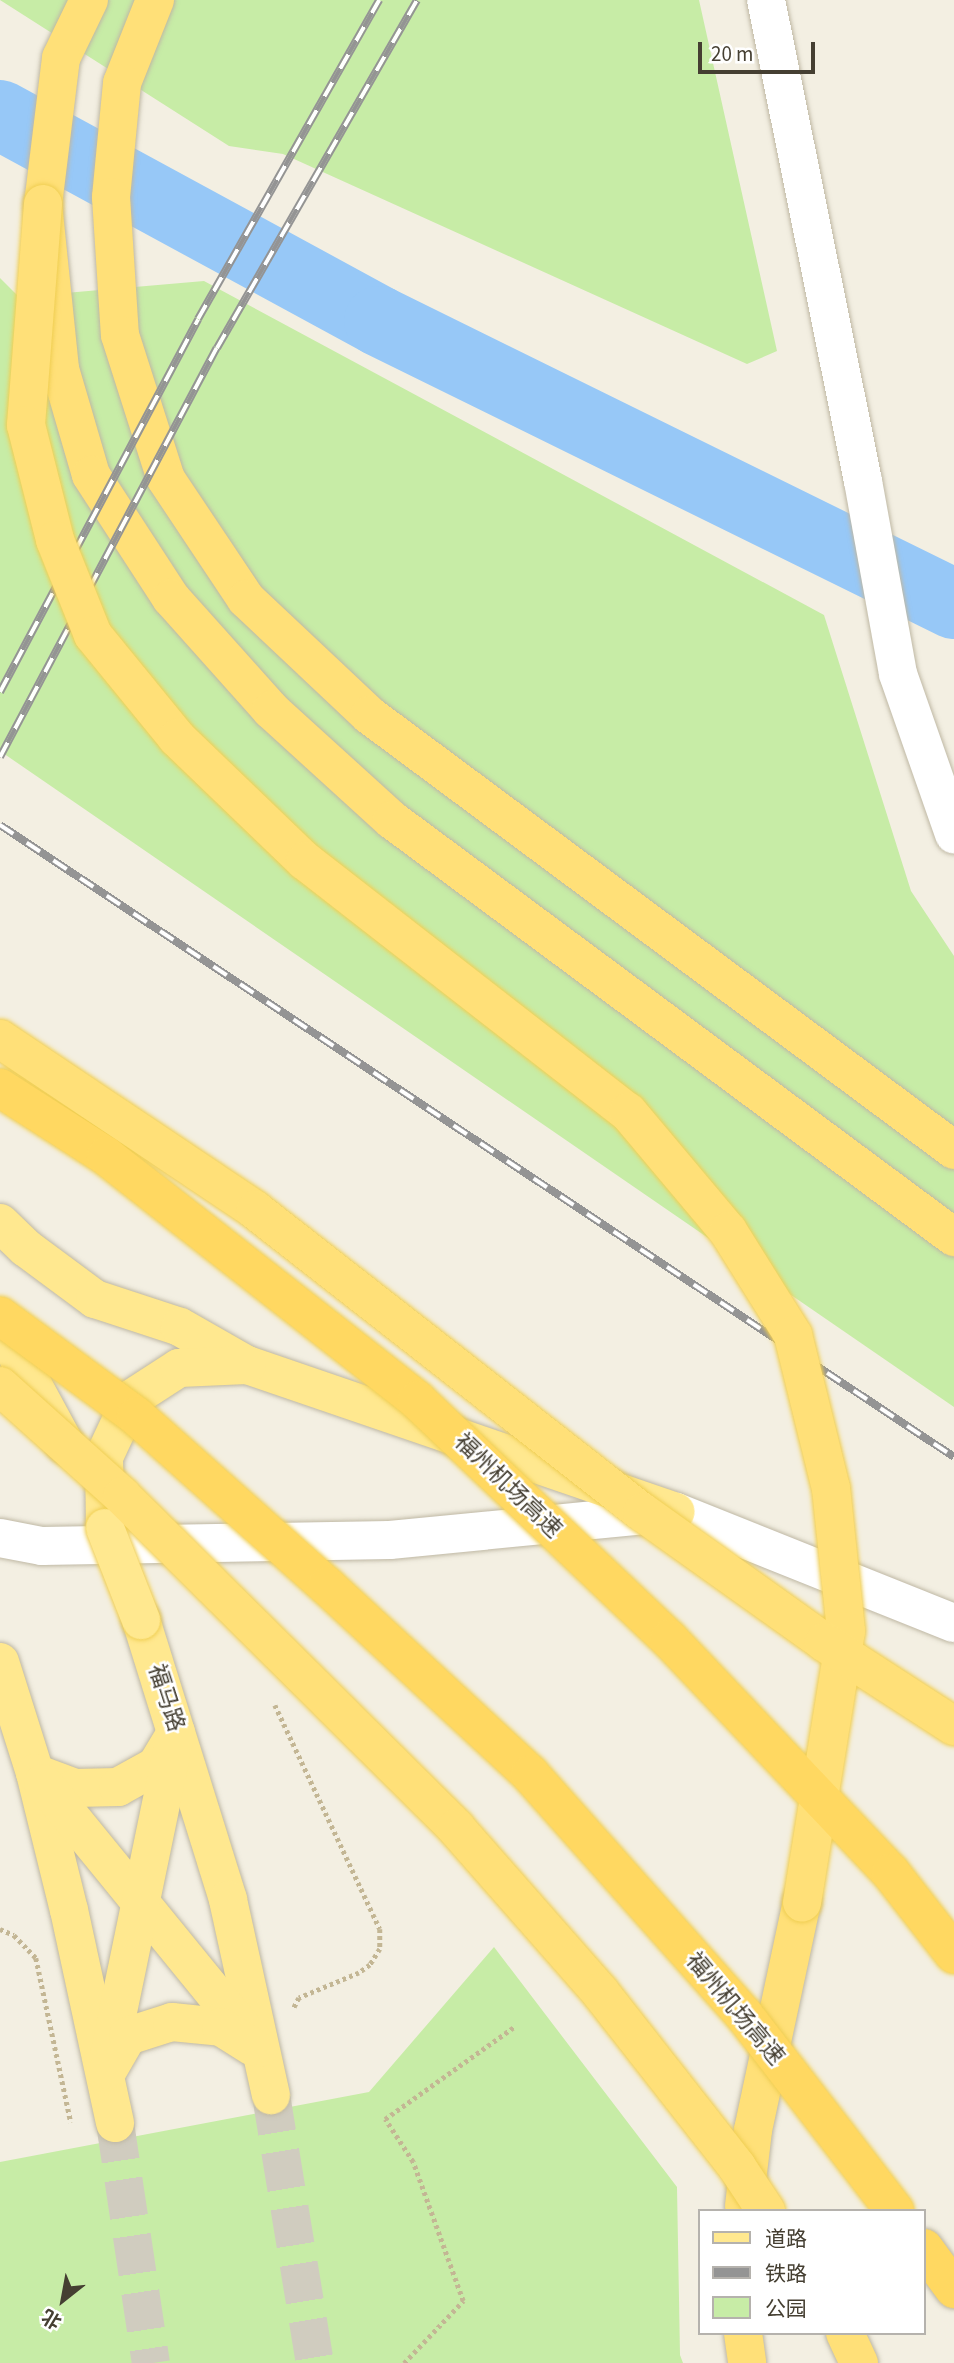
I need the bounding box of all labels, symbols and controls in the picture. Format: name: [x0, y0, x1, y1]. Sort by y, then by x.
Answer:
scale bar: [702, 28, 819, 72]
text: 20 m: [711, 39, 753, 69]
street label: 福州机场高速: [449, 1428, 567, 1544]
street label: 福马路: [142, 1661, 190, 1735]
street label: 福州机场高速: [680, 1947, 790, 2071]
legend: [698, 2209, 926, 2335]
text: 道路: [765, 2224, 807, 2254]
text: 铁路: [765, 2259, 807, 2289]
north arrow: [28, 2265, 98, 2335]
text: 公园: [765, 2294, 807, 2324]
text: 北: [37, 2302, 67, 2335]

